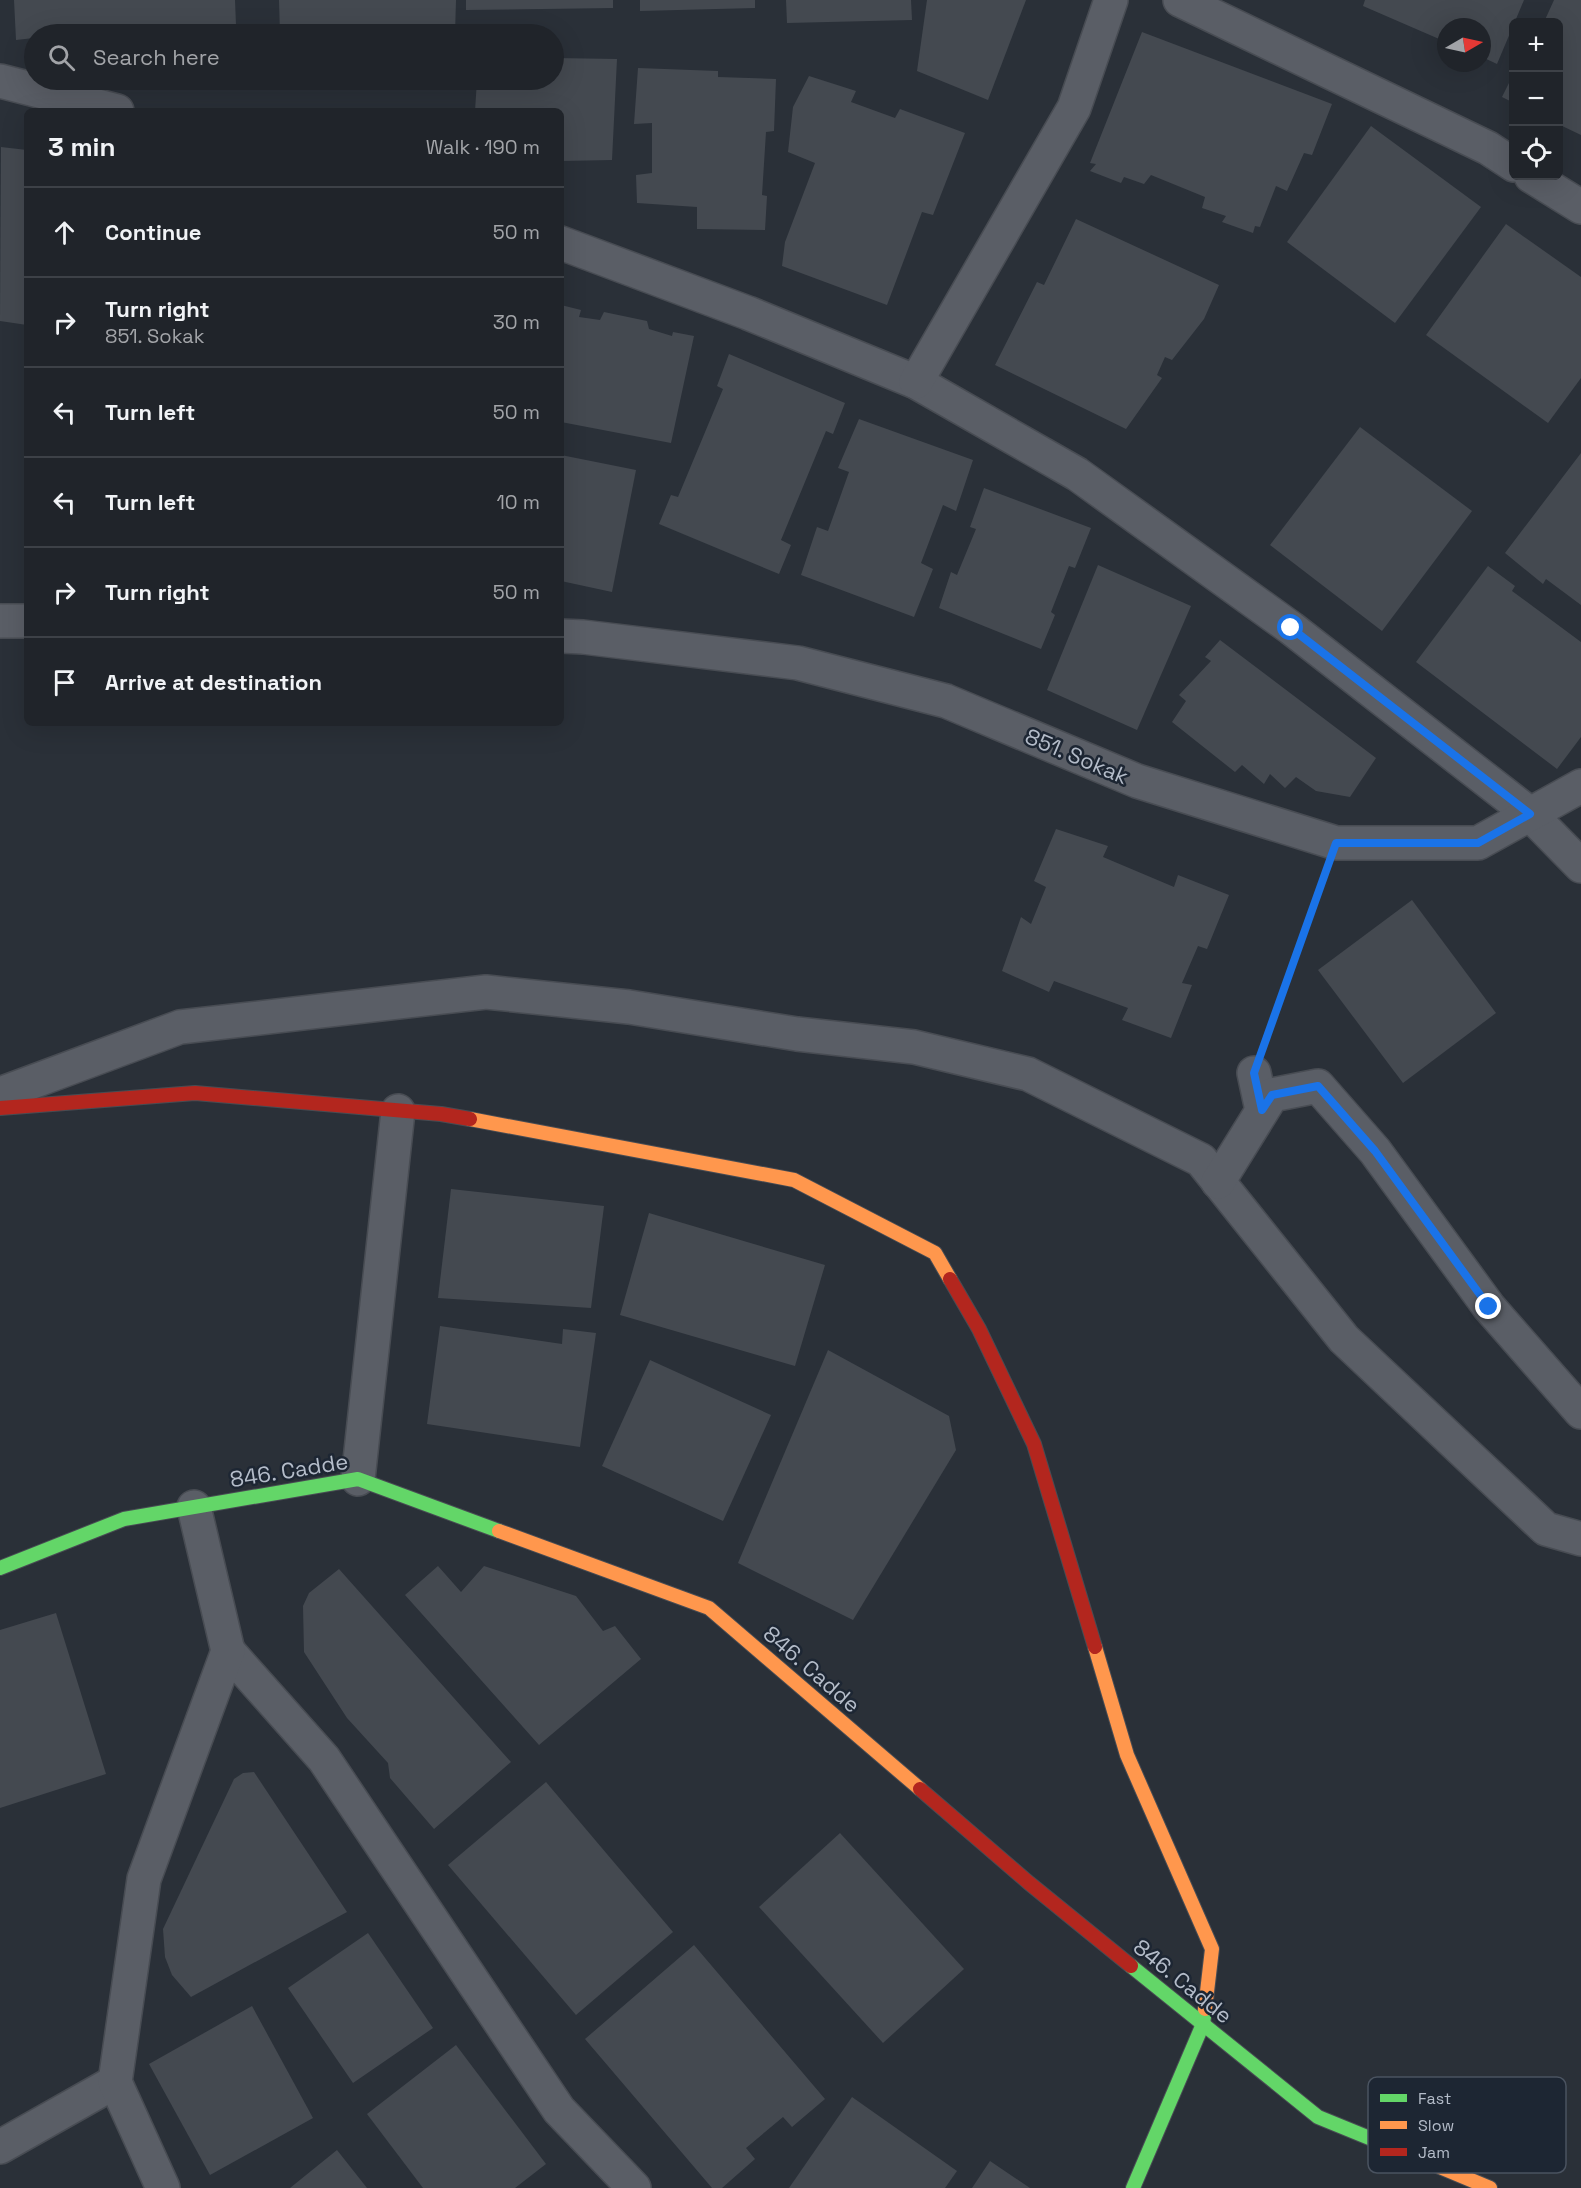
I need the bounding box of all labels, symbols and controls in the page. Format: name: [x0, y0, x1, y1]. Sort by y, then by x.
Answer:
north arrow: [1437, 18, 1491, 72]
map controls: [1509, 18, 1563, 180]
button: +: [1509, 18, 1563, 72]
search box: [24, 24, 564, 90]
icon: search: [45, 41, 78, 74]
text: Search here: [93, 43, 220, 71]
button: −: [1509, 72, 1563, 126]
button: locate: [1509, 126, 1563, 180]
text: 3 min: [48, 130, 116, 164]
text: Walk · 190 m: [426, 134, 540, 160]
icon: ahead: [48, 216, 81, 249]
text: Continue: [105, 218, 201, 246]
text: 50 m: [493, 219, 540, 245]
text: Turn right: [105, 295, 210, 323]
icon: right: [48, 306, 81, 339]
text: 30 m: [493, 309, 540, 335]
text: 851. Sokak: [105, 323, 204, 349]
icon: left: [48, 396, 81, 429]
text: Turn left: [105, 398, 195, 426]
text: 50 m: [493, 399, 540, 425]
icon: left: [48, 486, 81, 519]
text: Turn left: [105, 488, 195, 516]
text: 10 m: [496, 489, 540, 515]
icon: right: [48, 576, 81, 609]
text: Turn right: [105, 578, 210, 606]
text: 50 m: [493, 579, 540, 605]
route start: [1277, 614, 1303, 640]
icon: arrive: [48, 666, 81, 699]
text: Arrive at destination: [105, 668, 322, 696]
street label: 851. Sokak: [1021, 722, 1133, 790]
route end: [1475, 1293, 1501, 1319]
street label: 846. Cadde: [228, 1447, 350, 1493]
street label: 846. Cadde: [758, 1619, 866, 1719]
street label: 846. Cadde: [1128, 1933, 1238, 2029]
legend: [1368, 2077, 1566, 2173]
text: Fast: [1418, 2088, 1451, 2109]
text: Slow: [1418, 2115, 1454, 2136]
text: Jam: [1418, 2142, 1450, 2163]

